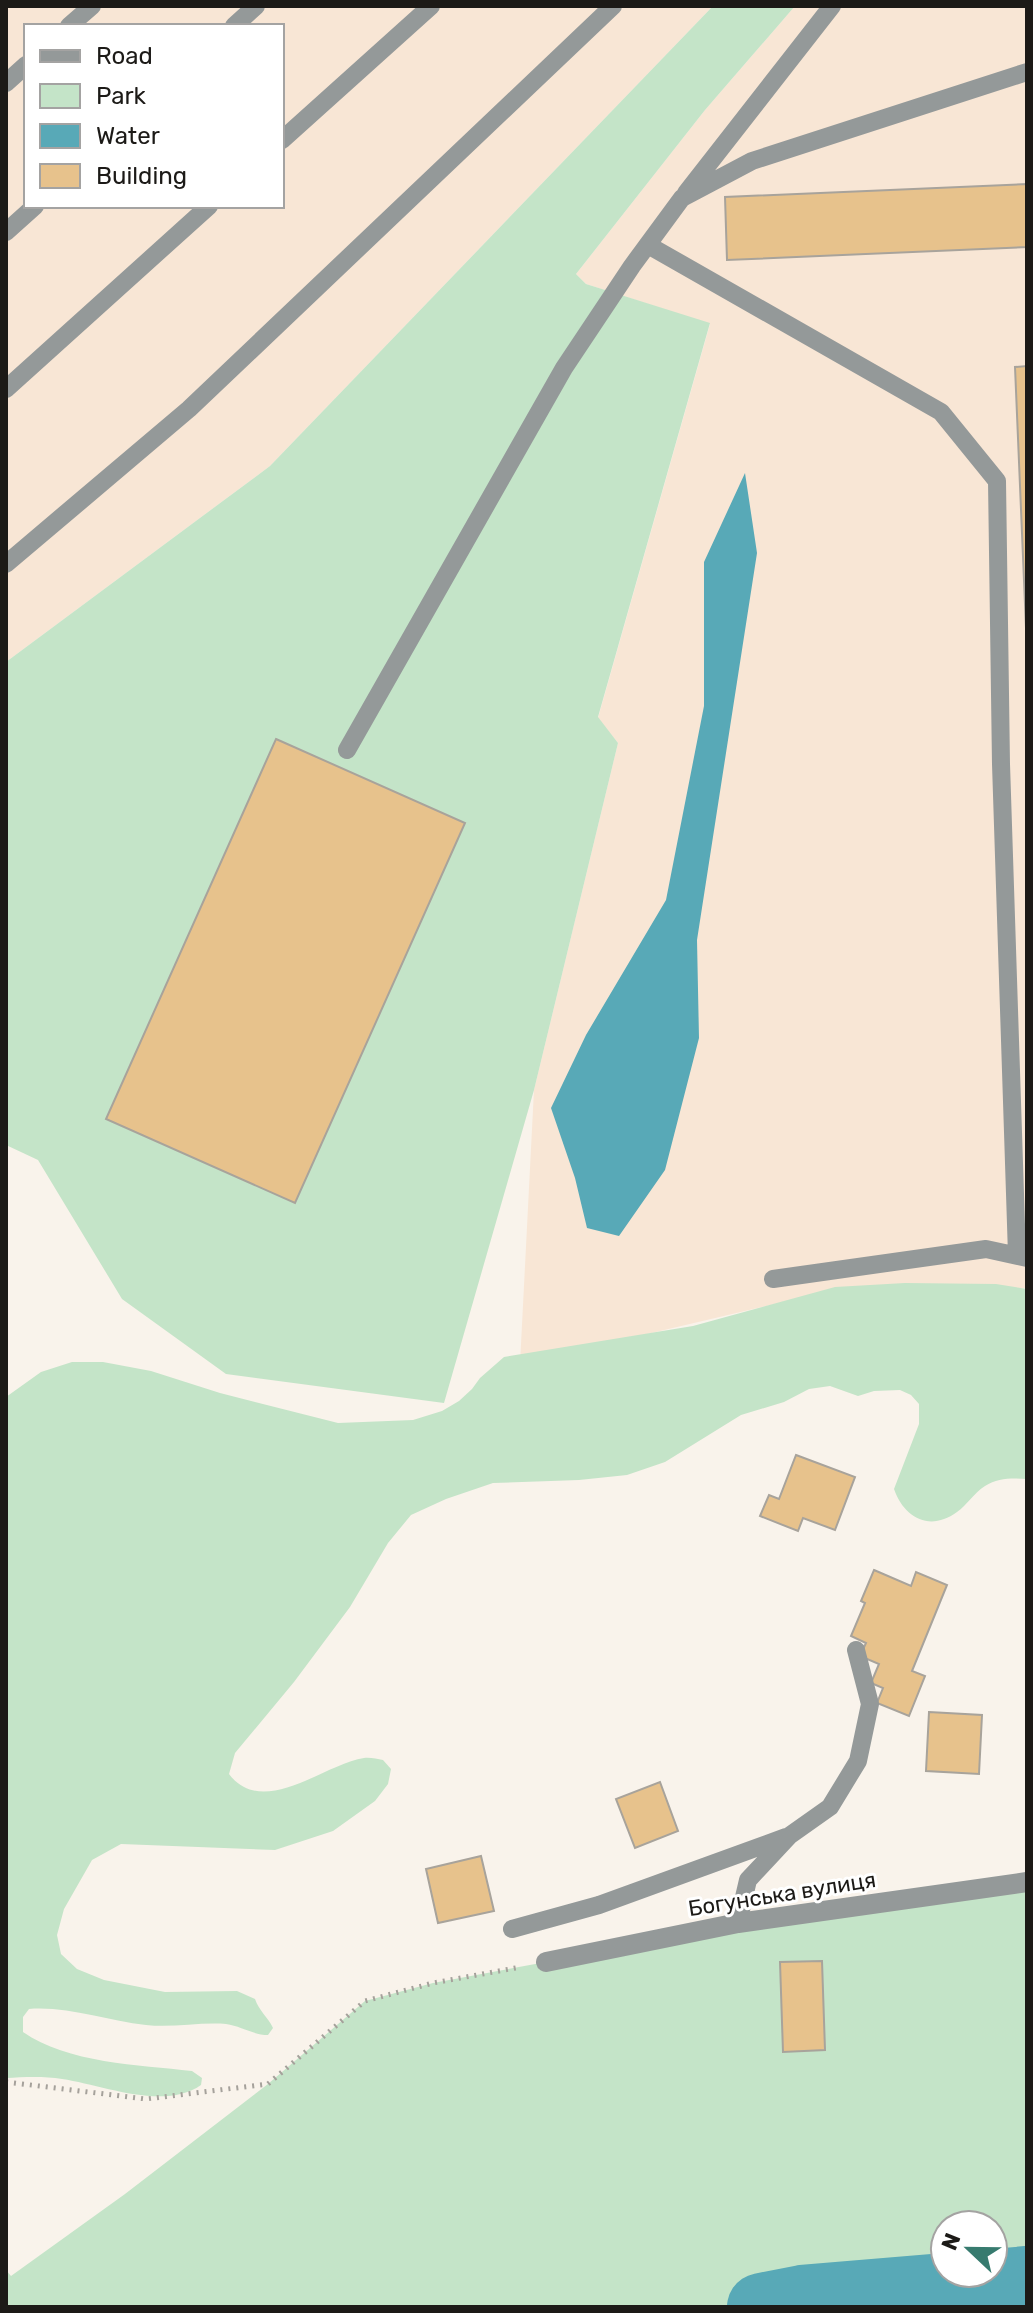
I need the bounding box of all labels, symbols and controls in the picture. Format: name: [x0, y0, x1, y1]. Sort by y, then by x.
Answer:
legend: [24, 24, 284, 208]
text: Road: [96, 42, 153, 70]
text: Park: [96, 82, 147, 110]
text: Water: [96, 122, 160, 150]
text: Building: [96, 162, 187, 190]
street label: Богунська вулиця: [686, 1866, 878, 1922]
north arrow: [929, 2209, 1009, 2289]
text: N: [935, 2229, 966, 2254]

